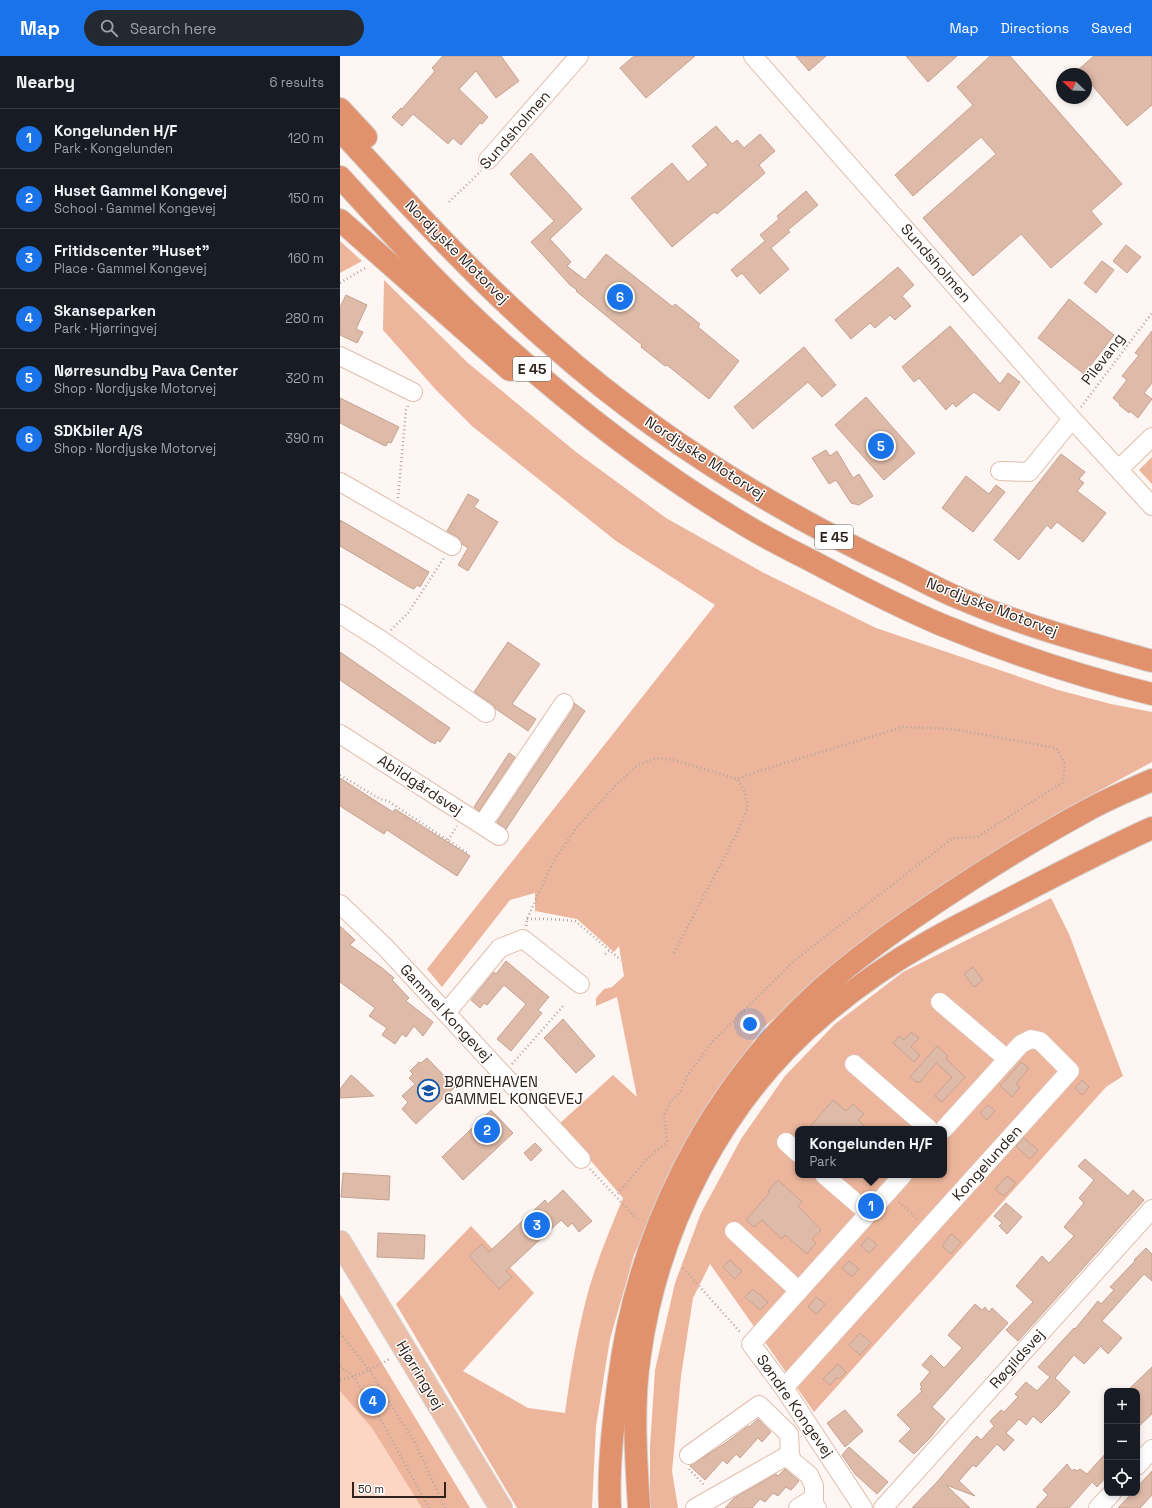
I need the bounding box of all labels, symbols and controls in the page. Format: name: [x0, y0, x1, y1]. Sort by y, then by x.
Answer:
search box: [84, 10, 364, 46]
text: Map: [20, 16, 60, 41]
icon: search: [98, 17, 120, 39]
text: Search here: [130, 19, 216, 38]
text: Map: [949, 19, 979, 37]
text: Directions: [1001, 19, 1069, 37]
text: Saved: [1091, 19, 1132, 37]
north arrow: [1056, 68, 1092, 104]
text: Nearby: [16, 71, 75, 93]
text: 6 results: [270, 74, 324, 91]
street label: Sundsholmen: [475, 86, 554, 173]
text: Kongelunden H/F: [54, 121, 177, 140]
text: 1: [26, 130, 32, 147]
text: 120 m: [288, 130, 324, 147]
text: Park · Kongelunden: [54, 140, 173, 157]
text: Huset Gammel Kongevej: [54, 181, 227, 200]
text: 2: [25, 190, 33, 207]
text: 150 m: [288, 190, 324, 207]
street label: Nordjyske Motorvej: [401, 196, 513, 308]
text: School · Gammel Kongevej: [54, 200, 216, 217]
street label: Sundsholmen: [897, 219, 976, 306]
text: Fritidscenter "Huset": [54, 241, 209, 260]
text: 3: [25, 250, 33, 267]
text: 160 m: [288, 250, 324, 267]
text: Place · Gammel Kongevej: [54, 260, 207, 277]
pin: 6: [607, 282, 633, 312]
text: Skanseparken: [54, 301, 156, 320]
text: 4: [25, 310, 33, 327]
text: 280 m: [285, 310, 324, 327]
text: Park · Hjørringvej: [54, 320, 157, 337]
street label: Pilevang: [1077, 329, 1128, 388]
road number: E 45: [513, 357, 551, 381]
text: Nørresundby Pava Center: [54, 361, 238, 380]
text: 5: [25, 370, 33, 387]
text: 320 m: [285, 370, 324, 387]
text: Shop · Nordjyske Motorvej: [54, 380, 216, 397]
street label: Nordjyske Motorvej: [642, 412, 769, 503]
text: SDKbiler A/S: [54, 421, 143, 440]
text: 6: [25, 430, 33, 447]
text: 390 m: [285, 430, 324, 447]
pin: 5: [868, 431, 894, 461]
text: Shop · Nordjyske Motorvej: [54, 440, 216, 457]
road number: E 45: [815, 525, 853, 549]
street label: Nordjyske Motorvej: [924, 573, 1061, 640]
street label: Abildgårdsvej: [374, 750, 466, 819]
street label: Gammel Kongevej: [396, 960, 496, 1065]
your location: [740, 1014, 760, 1034]
place label: BØRNEHAVEN GAMMEL KONGEVEJ: [444, 1072, 583, 1108]
school or university icon: BØRNEHAVEN GAMMEL KONGEVEJ: [416, 1078, 442, 1104]
pin: 2: [474, 1115, 500, 1145]
street label: Kongelunden: [948, 1121, 1026, 1205]
popup: [795, 1126, 947, 1178]
text: Kongelunden H/F: [809, 1134, 933, 1153]
text: Park: [809, 1153, 836, 1170]
pin: 1: [858, 1191, 884, 1221]
pin: 3: [524, 1210, 550, 1240]
street label: Røgildsvej: [985, 1325, 1048, 1392]
street label: Hjørringvej: [392, 1337, 448, 1413]
street label: Søndre Kongevej: [753, 1351, 838, 1461]
pin: 4: [360, 1386, 386, 1416]
map controls: [1104, 1388, 1140, 1496]
button: +: [1104, 1388, 1140, 1424]
button: −: [1104, 1424, 1140, 1460]
button: locate: [1104, 1460, 1140, 1496]
scale bar: [352, 1480, 446, 1499]
text: 50 m: [358, 1482, 384, 1496]

